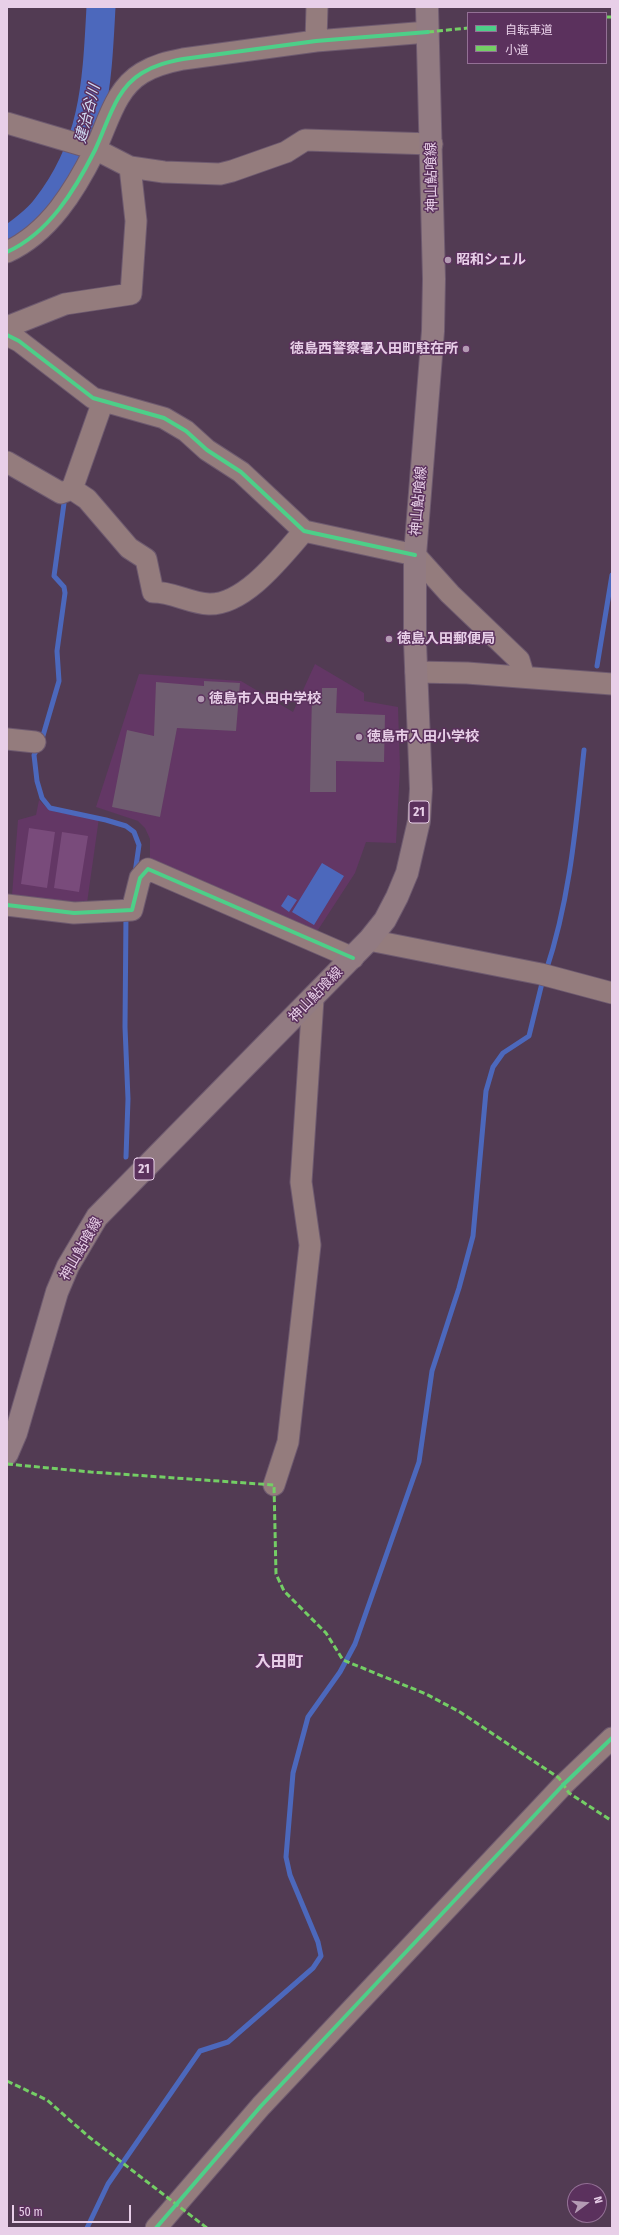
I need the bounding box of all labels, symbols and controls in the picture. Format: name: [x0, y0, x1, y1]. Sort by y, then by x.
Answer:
legend: [467, 12, 607, 64]
text: 自転車道: [505, 23, 553, 37]
text: 小道: [505, 43, 529, 57]
water label: 建治谷川: [72, 83, 104, 145]
street label: 神山鮎喰線: [423, 142, 441, 212]
place label: 昭和シェル: [456, 252, 526, 268]
marker: 昭和シェル: [443, 255, 453, 265]
place label: 徳島西警察署入田町駐在所: [290, 341, 458, 357]
marker: 徳島西警察署入田町駐在所: [461, 344, 471, 354]
street label: 神山鮎喰線: [408, 465, 430, 537]
place label: 徳島入田郵便局: [397, 631, 495, 647]
marker: 徳島入田郵便局: [384, 634, 394, 644]
place label: 徳島市入田中学校: [209, 691, 321, 707]
marker: 徳島市入田中学校: [196, 694, 206, 704]
place label: 徳島市入田小学校: [367, 729, 479, 745]
marker: 徳島市入田小学校: [354, 732, 364, 742]
road number: 21: [409, 801, 429, 823]
street label: 神山鮎喰線: [286, 964, 346, 1026]
road number: 21: [134, 1158, 154, 1180]
street label: 神山鮎喰線: [56, 1214, 106, 1284]
district label: 入田町: [255, 1653, 303, 1673]
north arrow: [567, 2183, 607, 2223]
text: N: [591, 2195, 605, 2205]
scale bar: [14, 2197, 133, 2223]
text: 50 m: [19, 2205, 43, 2219]

